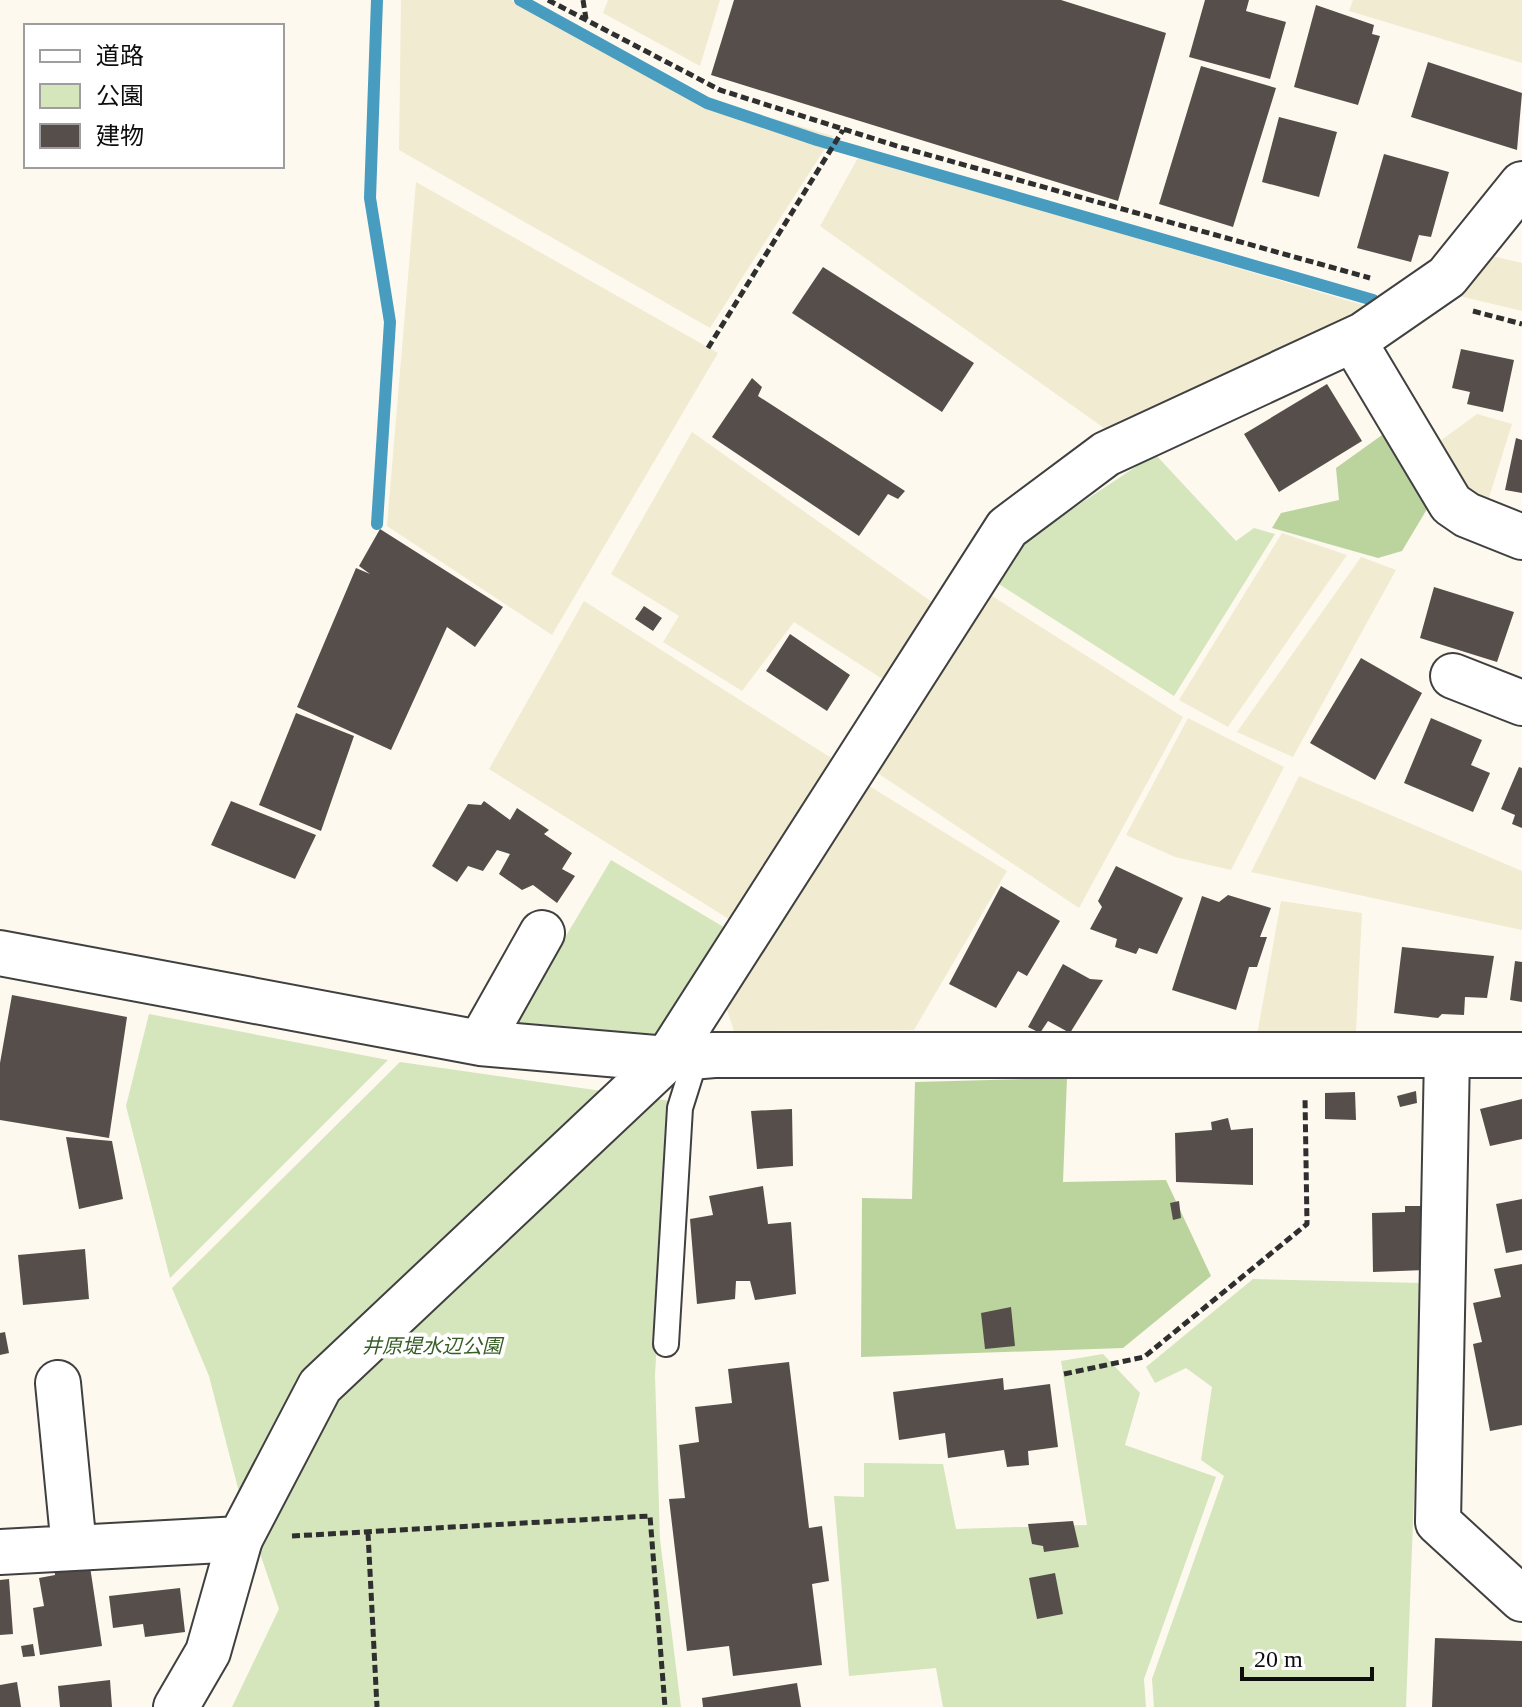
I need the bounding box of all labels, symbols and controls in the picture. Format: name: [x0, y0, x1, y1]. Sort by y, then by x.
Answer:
legend: [24, 24, 284, 168]
text: 道路: [96, 43, 144, 69]
text: 公園: [96, 83, 144, 109]
text: 建物: [96, 123, 144, 149]
park label: 井原堤水辺公園: [362, 1335, 505, 1357]
scale bar: [1242, 1631, 1372, 1681]
text: 20 m: [1254, 1646, 1303, 1672]

